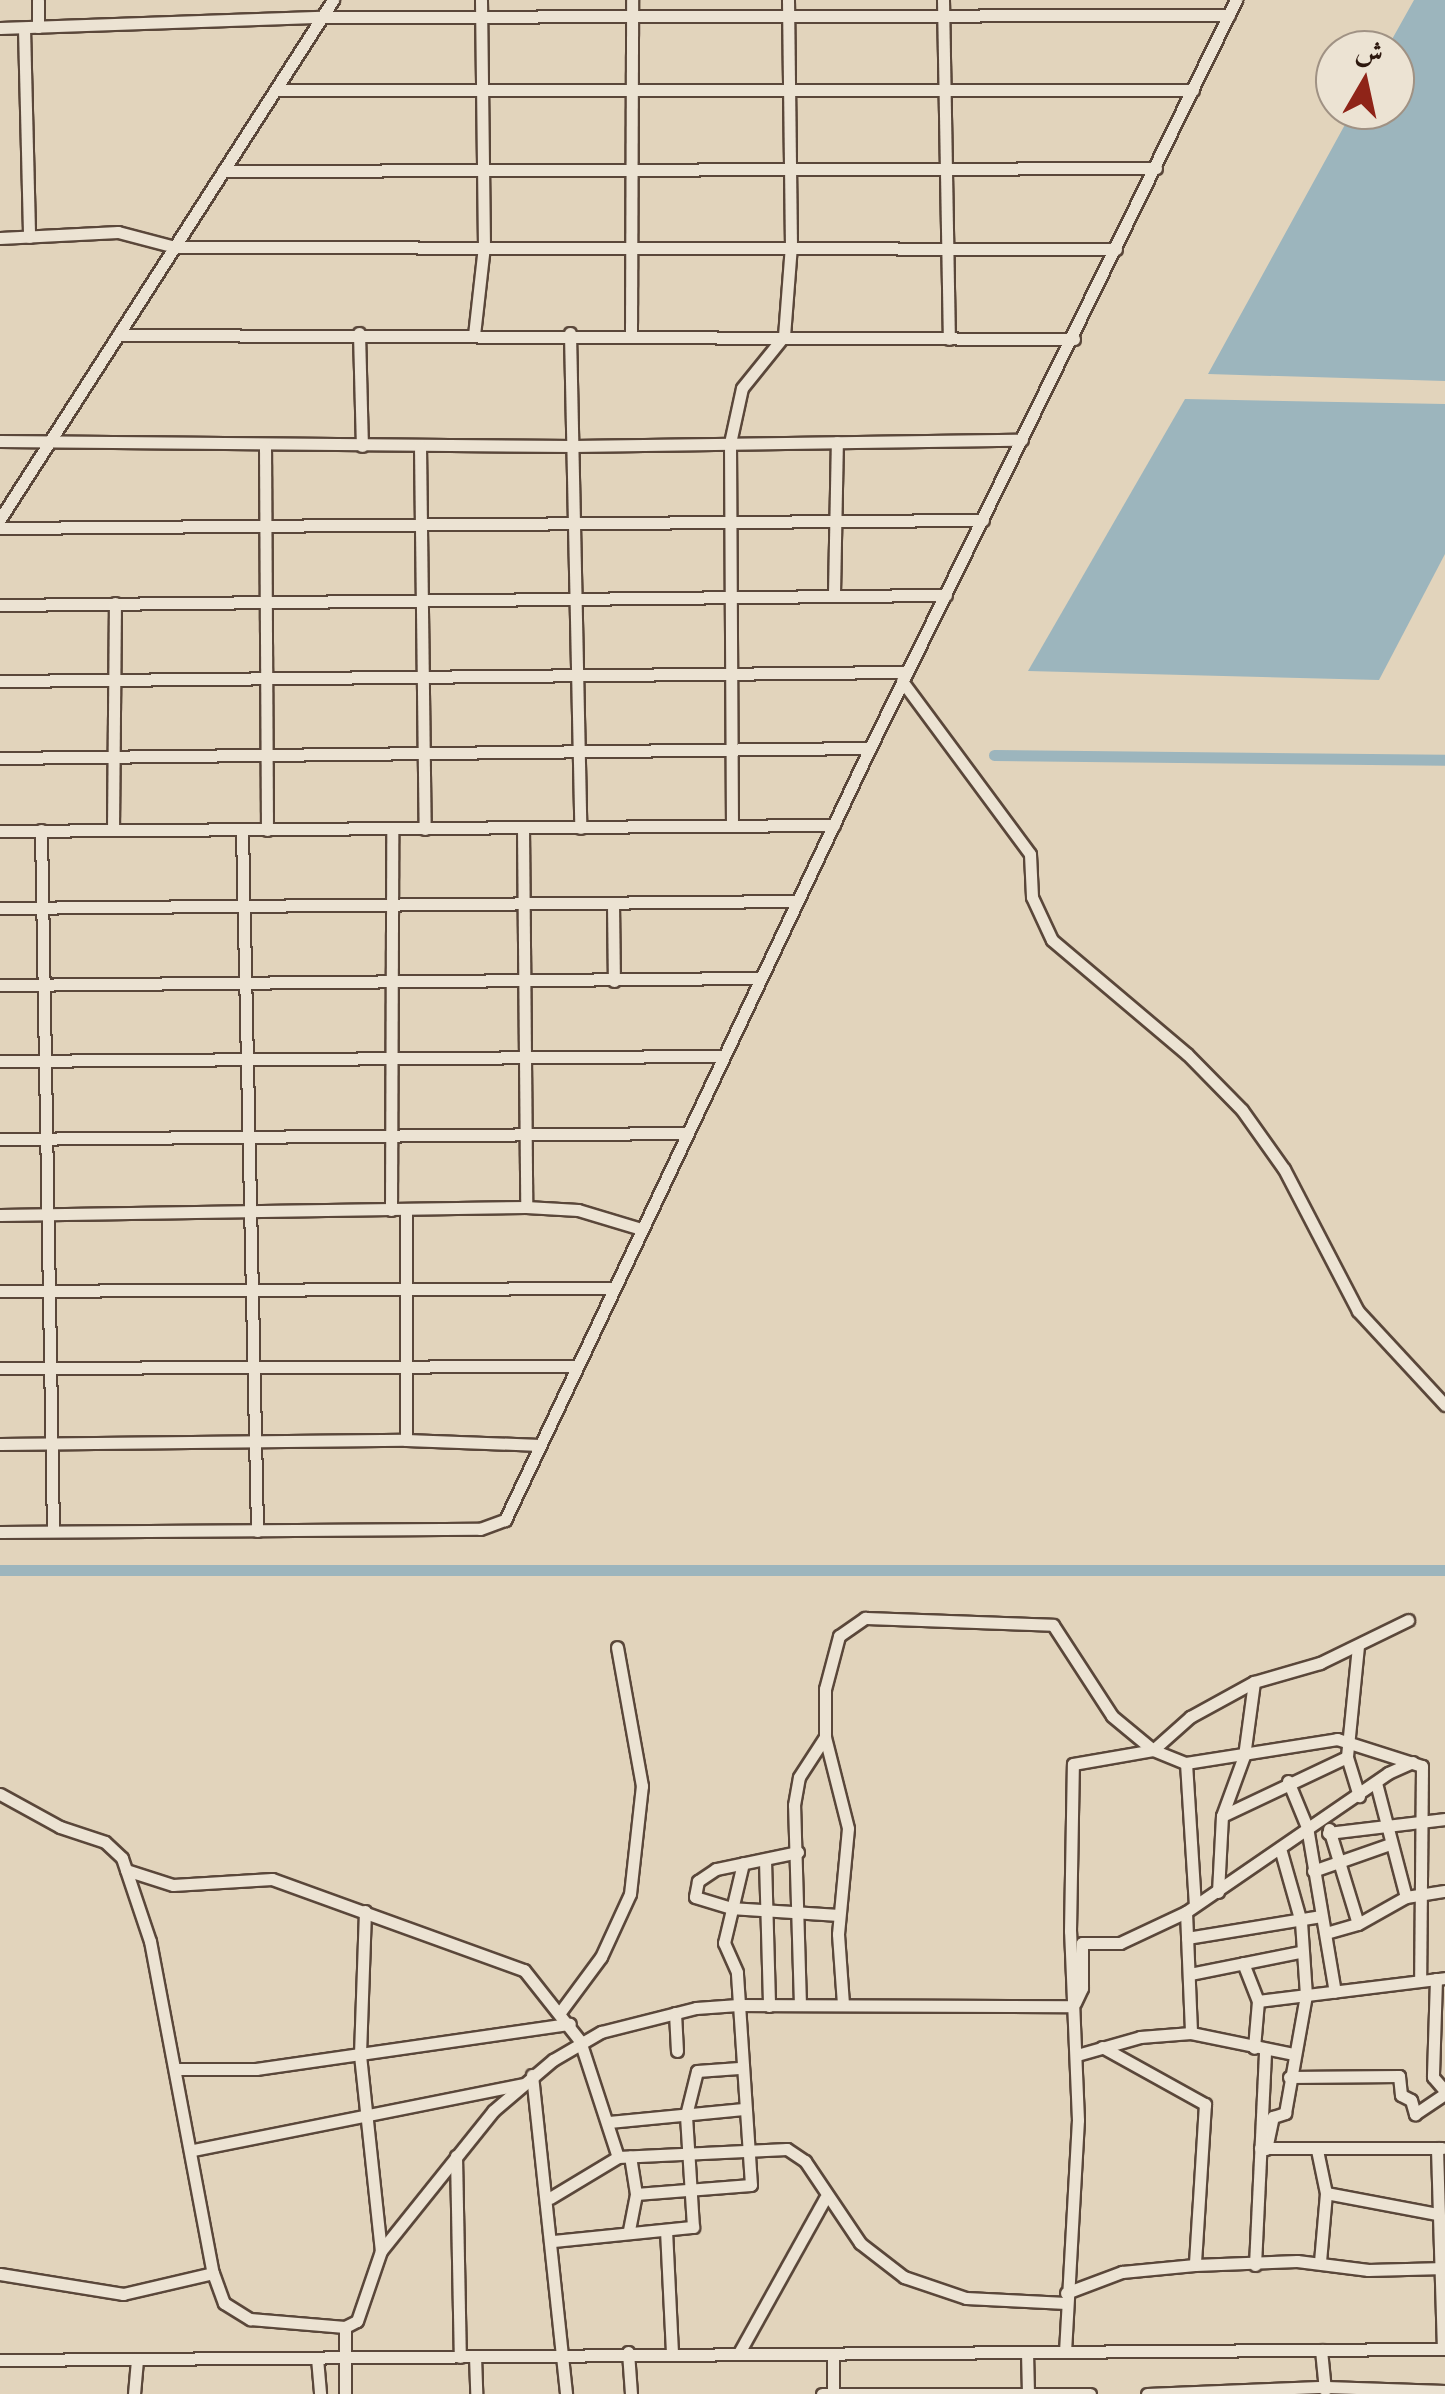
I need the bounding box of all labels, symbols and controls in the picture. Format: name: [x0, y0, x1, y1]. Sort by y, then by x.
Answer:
north arrow: [1315, 30, 1415, 130]
text: ش: [1353, 33, 1386, 70]

